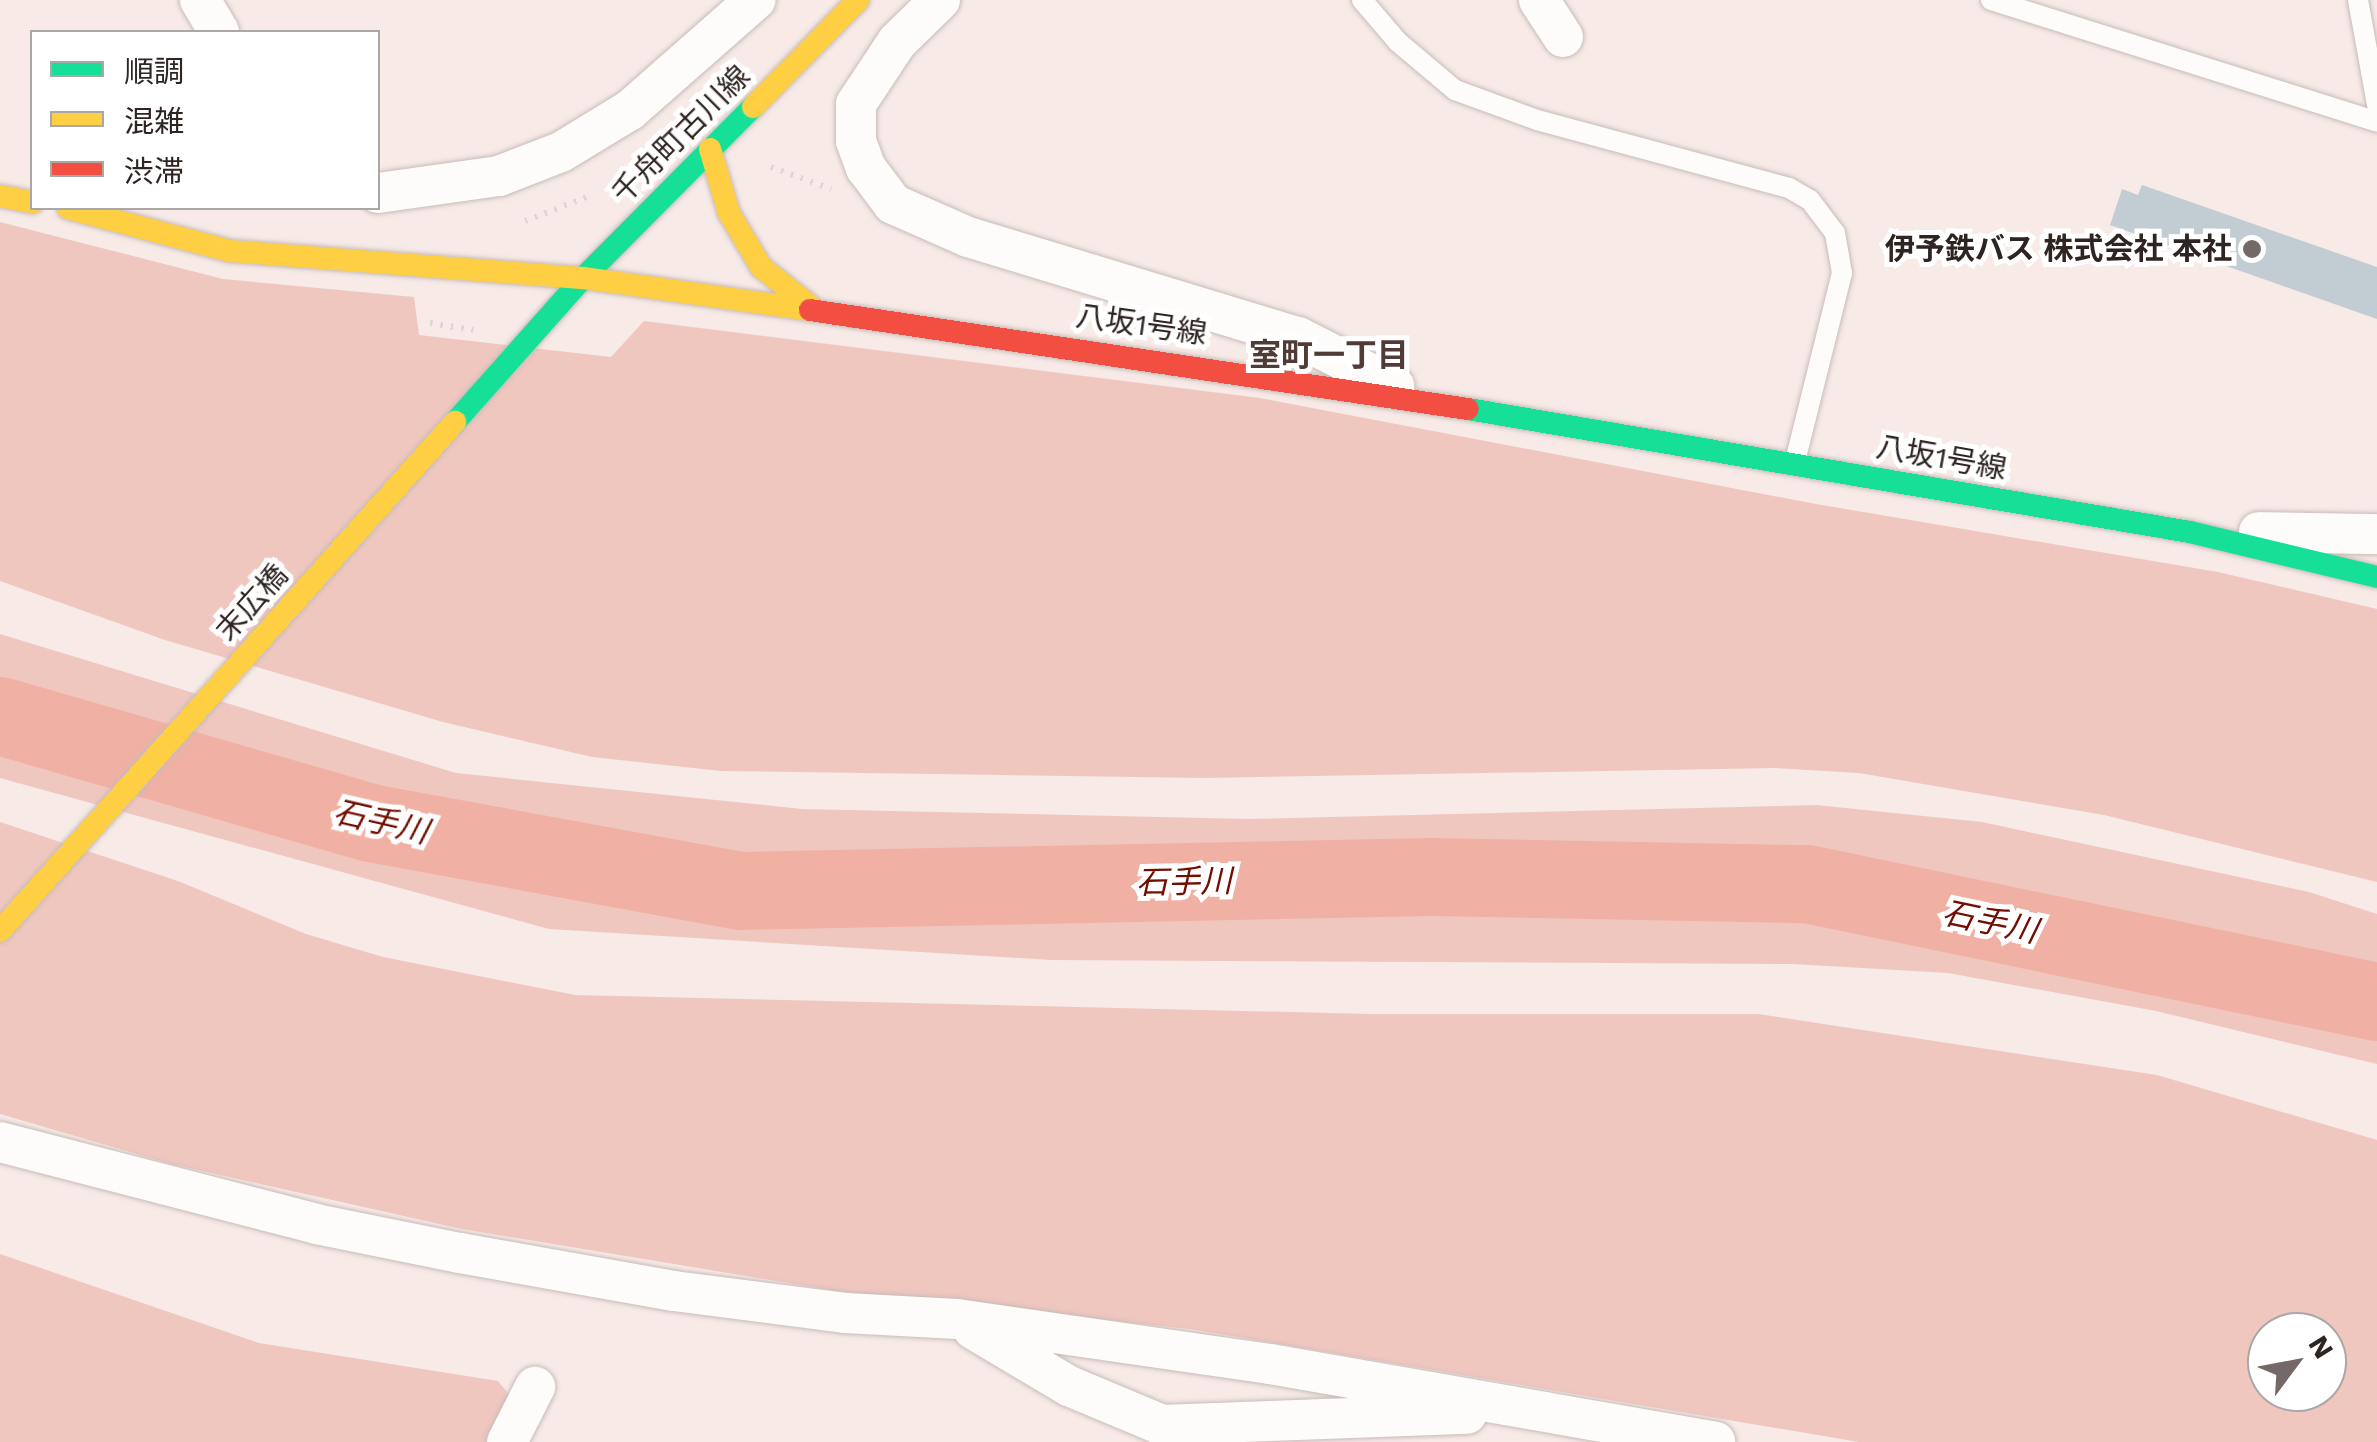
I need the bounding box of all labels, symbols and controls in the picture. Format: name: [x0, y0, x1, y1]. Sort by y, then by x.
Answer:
legend: [30, 30, 380, 210]
text: 順調: [124, 54, 184, 89]
street label: 千舟町古川線: [605, 59, 757, 211]
text: 混雑: [124, 104, 184, 139]
text: 渋滞: [124, 154, 184, 189]
place label: 伊予鉄バス 株式会社 本社: [1885, 231, 2232, 267]
marker: 伊予鉄バス 株式会社 本社: [2241, 238, 2263, 260]
street label: 八坂1号線: [1073, 298, 1209, 352]
district label: 室町一丁目: [1249, 336, 1409, 374]
street label: 八坂1号線: [1873, 429, 2009, 487]
street label: 末広橋: [209, 558, 295, 648]
water label: 石手川: [330, 792, 432, 852]
water label: 石手川: [1136, 862, 1232, 902]
water label: 石手川: [1939, 893, 2041, 951]
north arrow: [2247, 1312, 2347, 1412]
text: N: [2302, 1329, 2341, 1364]

